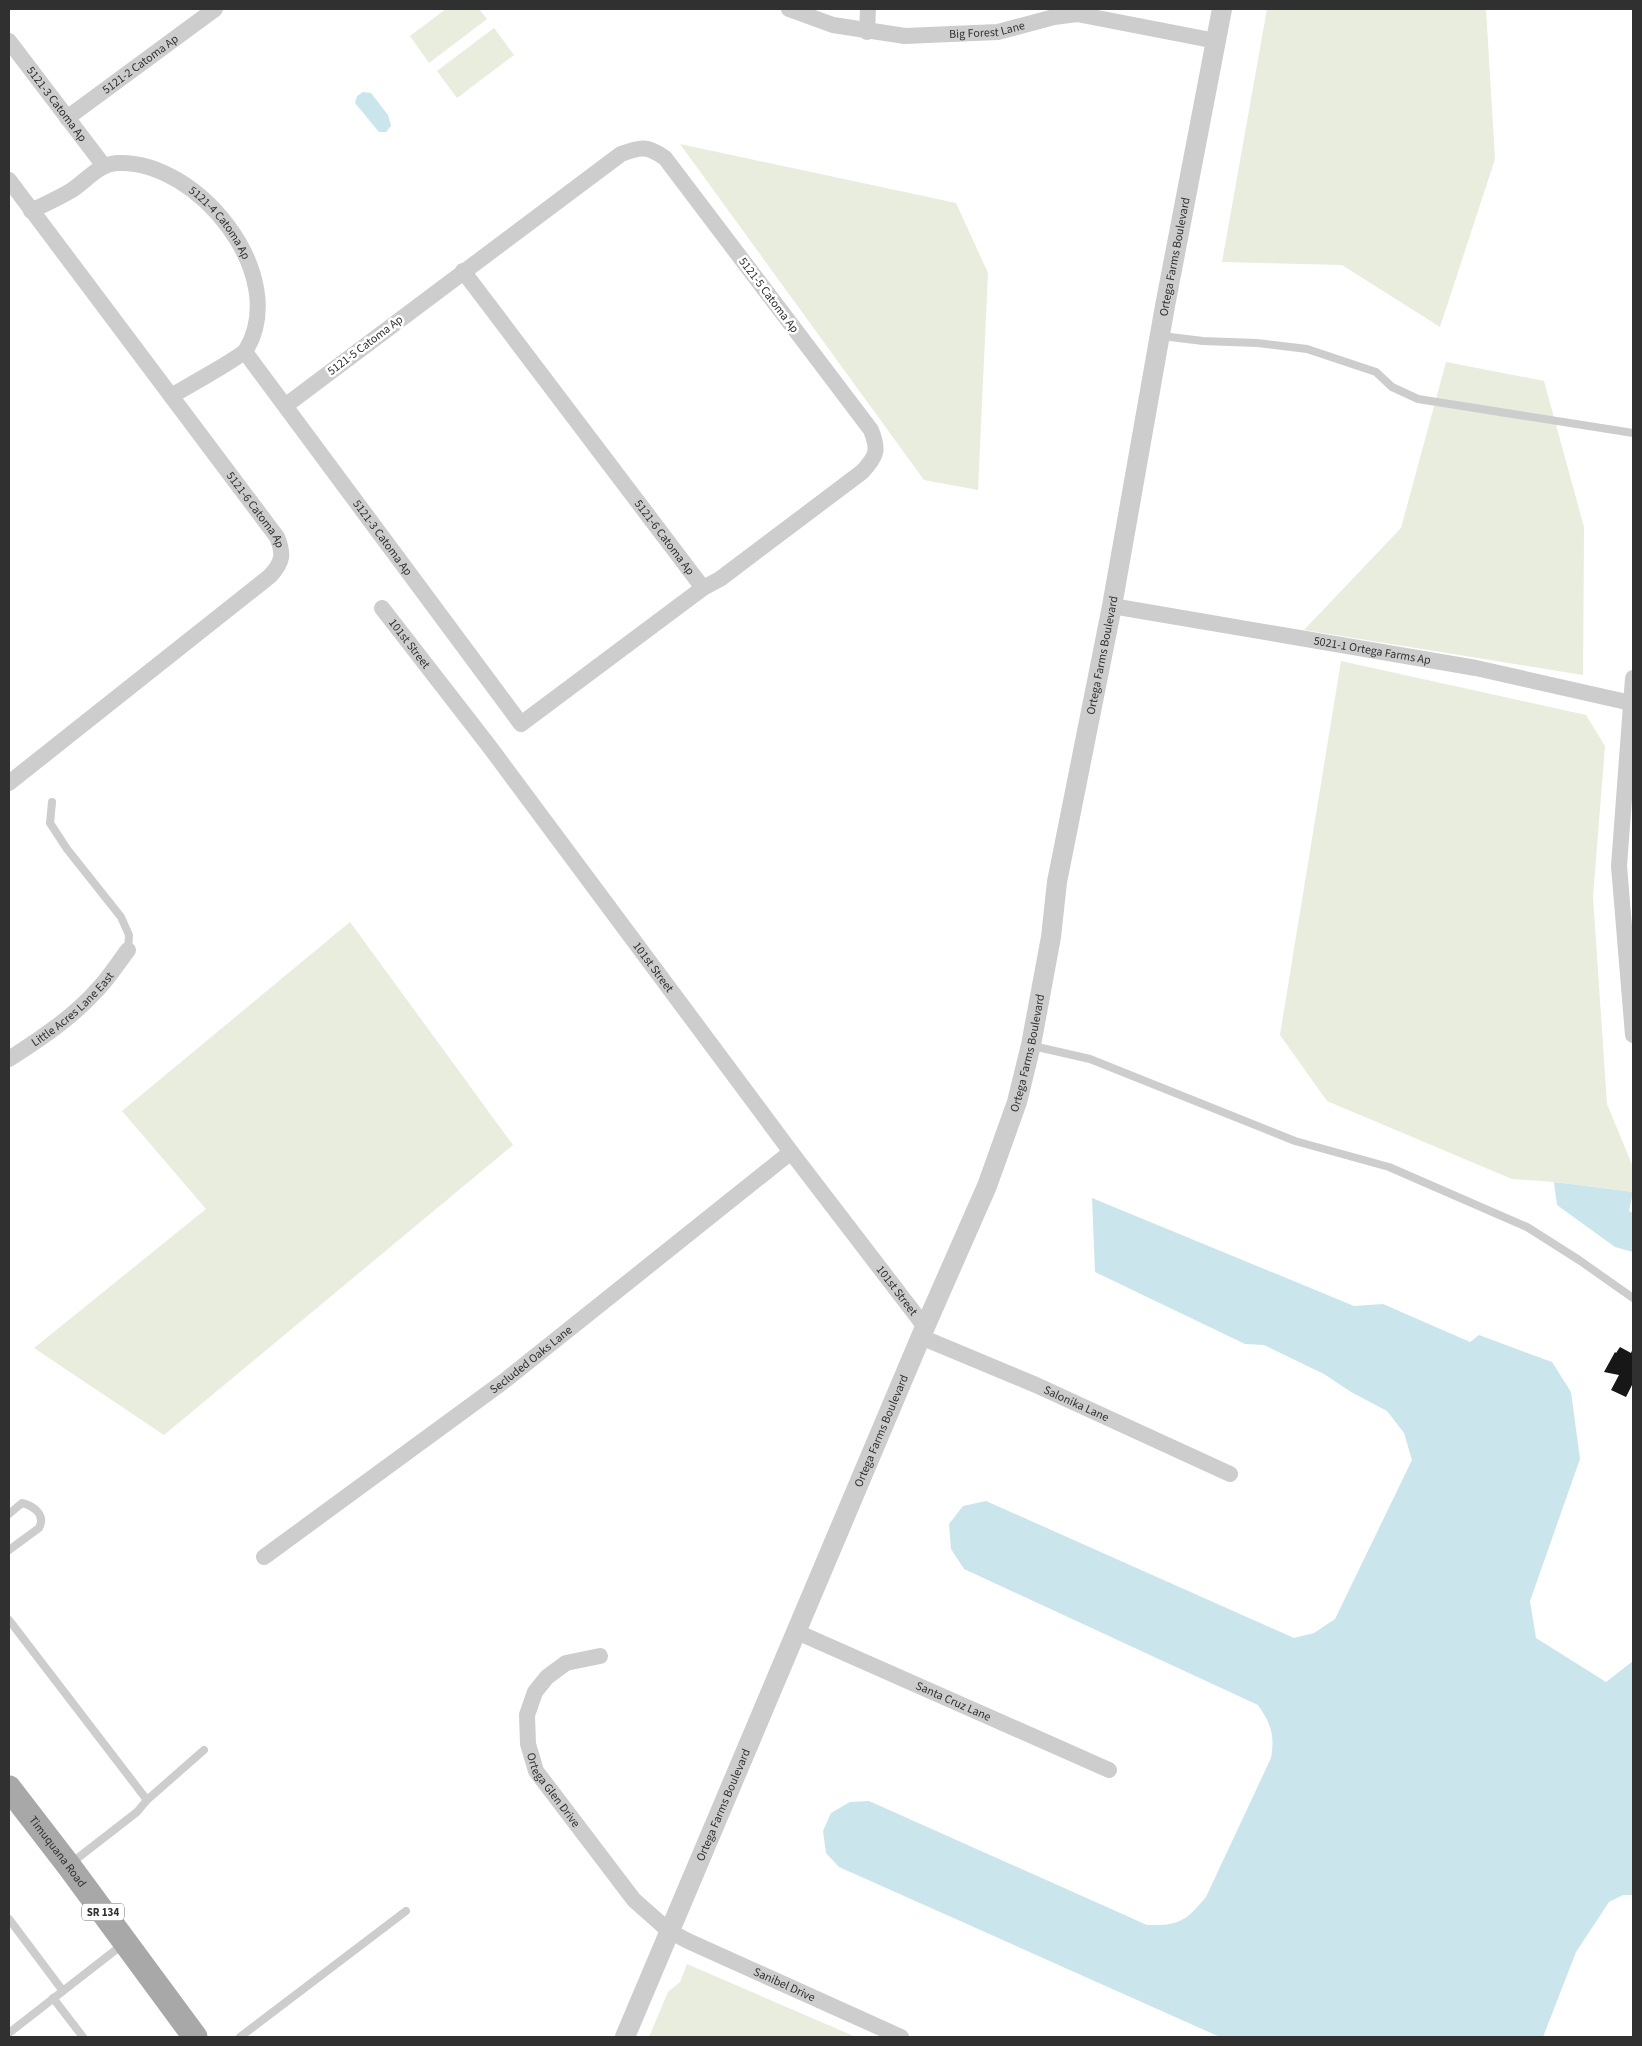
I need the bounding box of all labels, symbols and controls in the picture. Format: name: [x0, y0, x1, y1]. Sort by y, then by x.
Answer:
street label: Big Forest Lane: [949, 17, 1027, 43]
street label: 5121-2 Catoma Ap: [99, 30, 182, 98]
street label: 5121-3 Catoma Ap: [22, 63, 91, 146]
street label: 5121-4 Catoma Ap: [185, 182, 254, 263]
street label: Ortega Farms Boulevard: [1155, 196, 1195, 318]
street label: 5121-5 Catoma Ap: [735, 254, 803, 337]
street label: 5121-5 Catoma Ap: [324, 311, 407, 379]
street label: 5121-6 Catoma Ap: [222, 468, 288, 550]
street label: 5121-3 Catoma Ap: [348, 496, 416, 580]
street label: 5121-6 Catoma Ap: [630, 496, 699, 579]
street label: Ortega Farms Boulevard: [1083, 595, 1123, 716]
street label: 101st Street: [384, 615, 434, 672]
street label: 5021-1 Ortega Farms Ap: [1312, 632, 1432, 669]
street label: 101st Street: [628, 938, 677, 996]
street label: Little Acres Lane East: [28, 969, 118, 1051]
street label: Ortega Farms Boulevard: [1006, 993, 1049, 1115]
street label: 101st Street: [872, 1262, 921, 1319]
street label: Secluded Oaks Lane: [486, 1322, 576, 1398]
street label: Ortega Farms Boulevard: [850, 1372, 913, 1490]
street label: Salonika Lane: [1041, 1382, 1112, 1426]
street label: Santa Cruz Lane: [913, 1678, 994, 1726]
street label: Ortega Farms Boulevard: [692, 1746, 755, 1864]
street label: Ortega Glen Drive: [522, 1751, 584, 1831]
street label: Timuquana Road: [24, 1812, 90, 1891]
road number: SR 134: [82, 1904, 124, 1920]
street label: Sanibel Drive: [751, 1964, 818, 2006]

